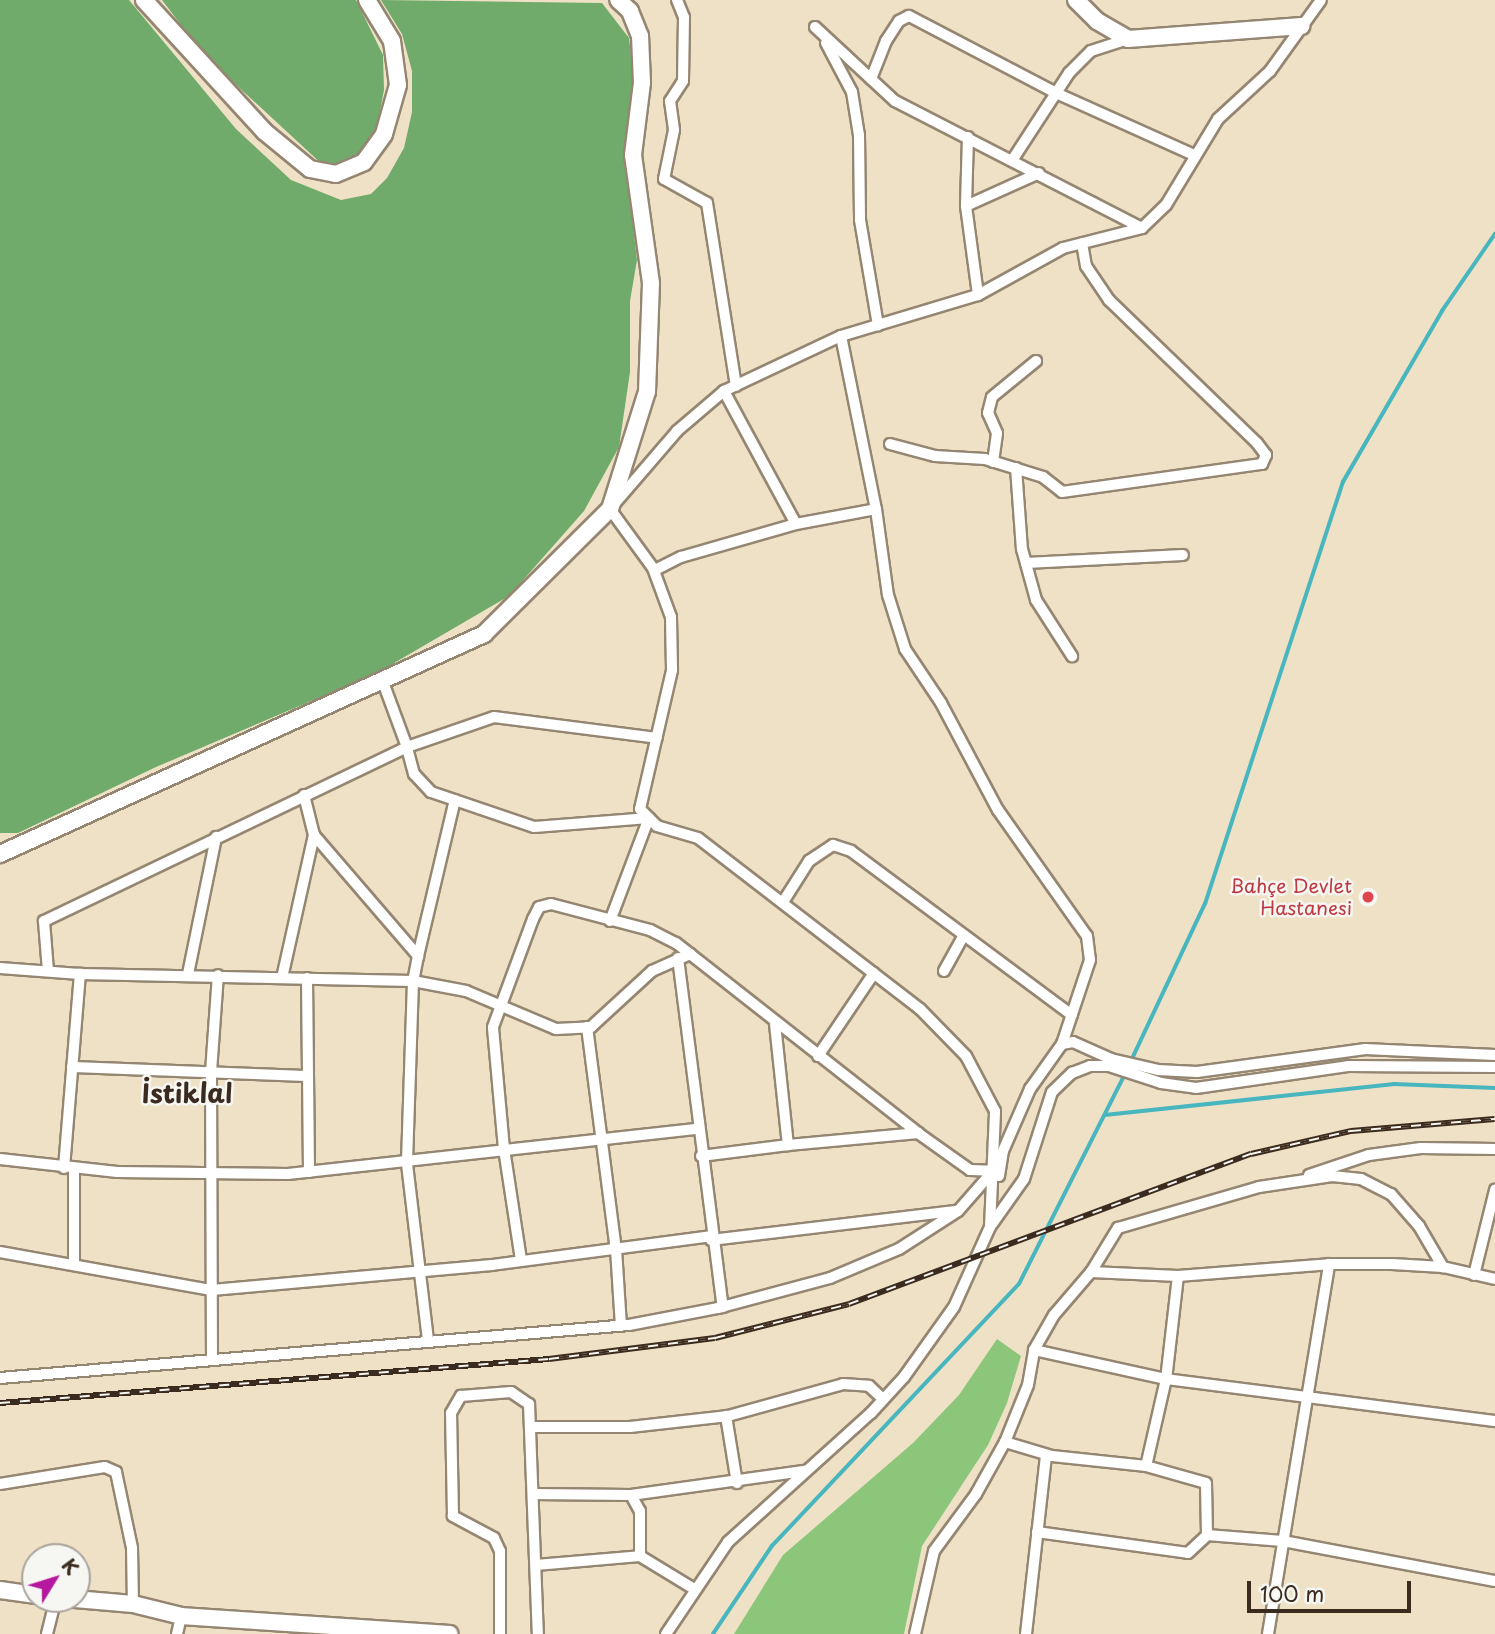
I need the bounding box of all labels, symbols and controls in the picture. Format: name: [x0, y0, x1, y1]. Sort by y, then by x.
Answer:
place label: Bahçe Devlet Hastanesi: [1229, 875, 1352, 919]
marker: Bahçe Devlet Hastanesi: [1358, 887, 1378, 907]
district label: İstiklal: [142, 1077, 232, 1109]
north arrow: [21, 1543, 91, 1613]
text: K: [56, 1552, 86, 1580]
scale bar: [1250, 1568, 1414, 1612]
text: 100 m: [1260, 1577, 1324, 1609]

